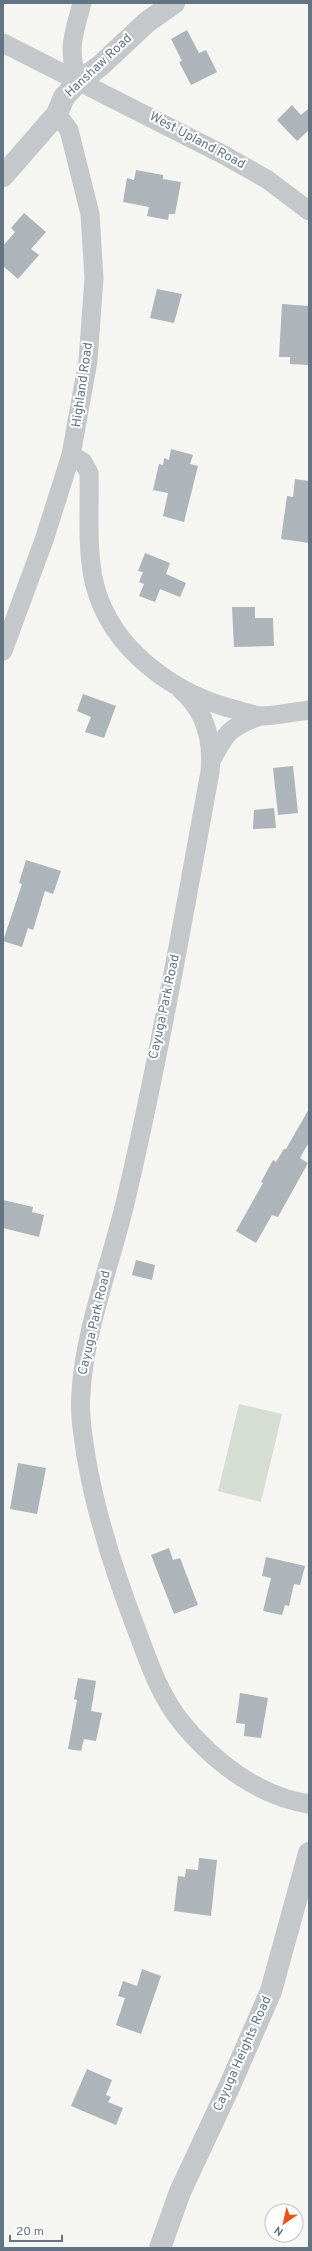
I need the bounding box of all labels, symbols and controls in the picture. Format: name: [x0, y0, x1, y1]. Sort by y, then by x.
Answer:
street label: Hanshaw Road: [62, 31, 136, 101]
street label: West Upland Road: [146, 109, 248, 173]
street label: Highland Road: [69, 342, 97, 428]
street label: Cayuga Park Road: [146, 953, 184, 1061]
street label: Cayuga Park Road: [75, 1269, 115, 1377]
street label: Cayuga Heights Road: [210, 1994, 276, 2114]
north arrow: [264, 2203, 304, 2243]
scale bar: [10, 2217, 62, 2243]
text: N: [272, 2222, 286, 2238]
text: 20 m: [16, 2224, 44, 2240]

